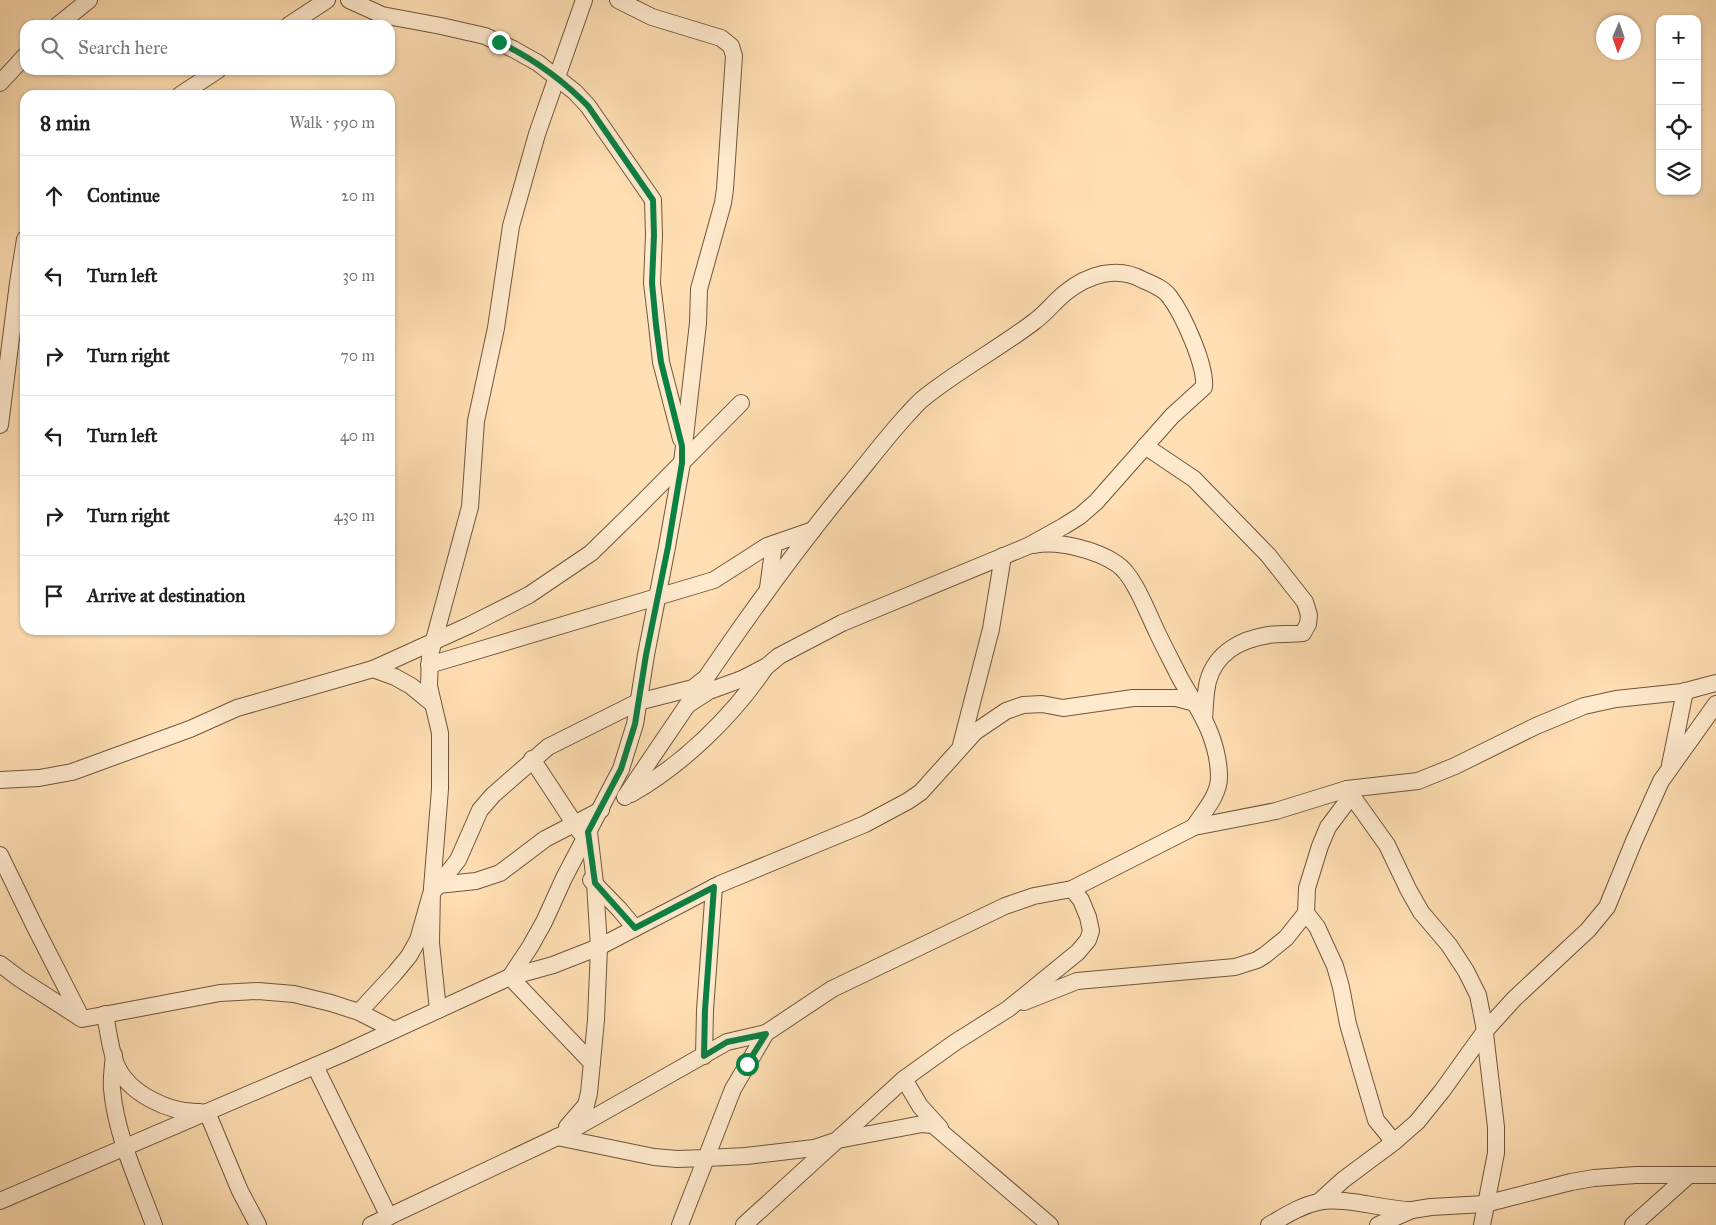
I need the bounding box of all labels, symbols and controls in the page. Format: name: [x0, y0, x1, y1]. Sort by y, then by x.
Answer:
north arrow: [1596, 15, 1641, 60]
map controls: [1656, 15, 1701, 195]
button: +: [1656, 15, 1701, 60]
search box: [20, 20, 395, 75]
route end: [488, 31, 511, 54]
icon: search: [38, 34, 66, 62]
text: Search here: [78, 36, 168, 59]
button: −: [1656, 60, 1701, 105]
button: locate: [1656, 105, 1701, 150]
text: 8 min: [40, 110, 90, 136]
text: Walk · 590 m: [289, 113, 375, 132]
button: layers: [1656, 150, 1701, 195]
icon: ahead: [40, 182, 68, 210]
text: Continue: [87, 184, 160, 207]
text: 20 m: [341, 186, 375, 205]
icon: left: [40, 262, 68, 290]
text: Turn left: [87, 264, 157, 287]
text: 30 m: [342, 266, 375, 285]
icon: right: [40, 342, 68, 370]
text: Turn right: [87, 344, 170, 367]
text: 70 m: [340, 346, 375, 365]
icon: left: [40, 422, 68, 450]
text: Turn left: [87, 424, 157, 447]
text: 40 m: [340, 426, 375, 445]
icon: right: [40, 502, 68, 530]
text: Turn right: [87, 504, 170, 527]
text: 430 m: [333, 506, 375, 525]
icon: arrive: [40, 582, 68, 610]
text: Arrive at destination: [87, 584, 245, 607]
route start: [736, 1053, 759, 1076]

